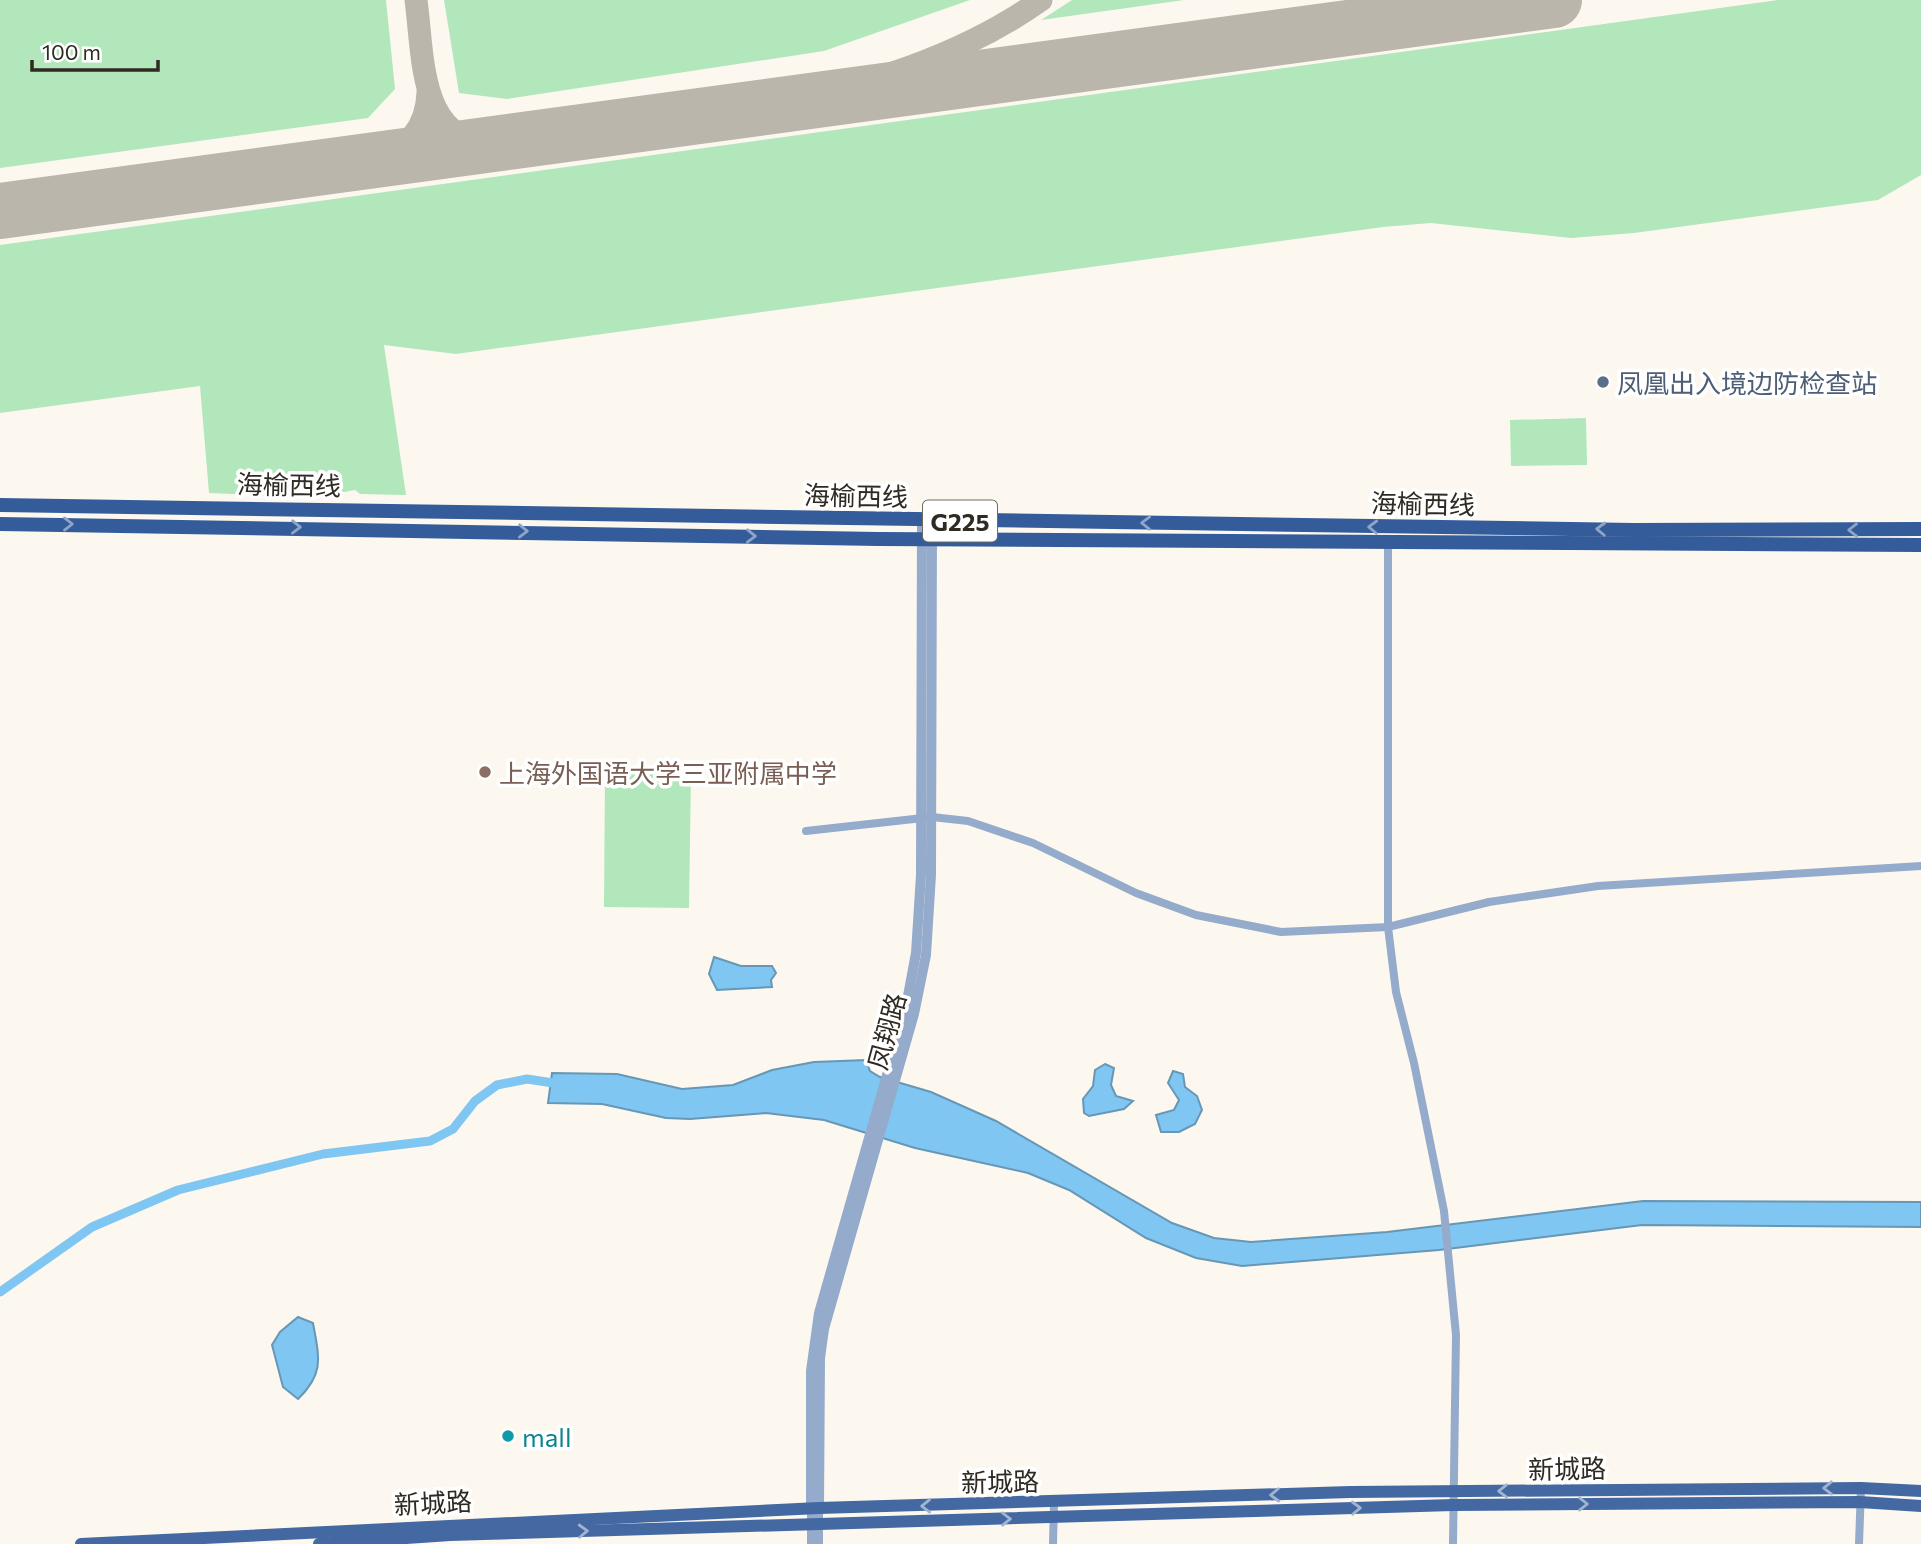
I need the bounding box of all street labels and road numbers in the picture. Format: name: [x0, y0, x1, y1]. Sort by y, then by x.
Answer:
street label: 海榆西线: [237, 468, 341, 500]
street label: 海榆西线: [804, 479, 908, 511]
street label: 海榆西线: [1371, 487, 1475, 519]
road number: G225: [923, 500, 997, 542]
street label: 凤翔路: [861, 989, 911, 1073]
street label: 新城路: [1528, 1452, 1606, 1484]
street label: 新城路: [961, 1465, 1039, 1497]
street label: 新城路: [393, 1484, 473, 1520]

